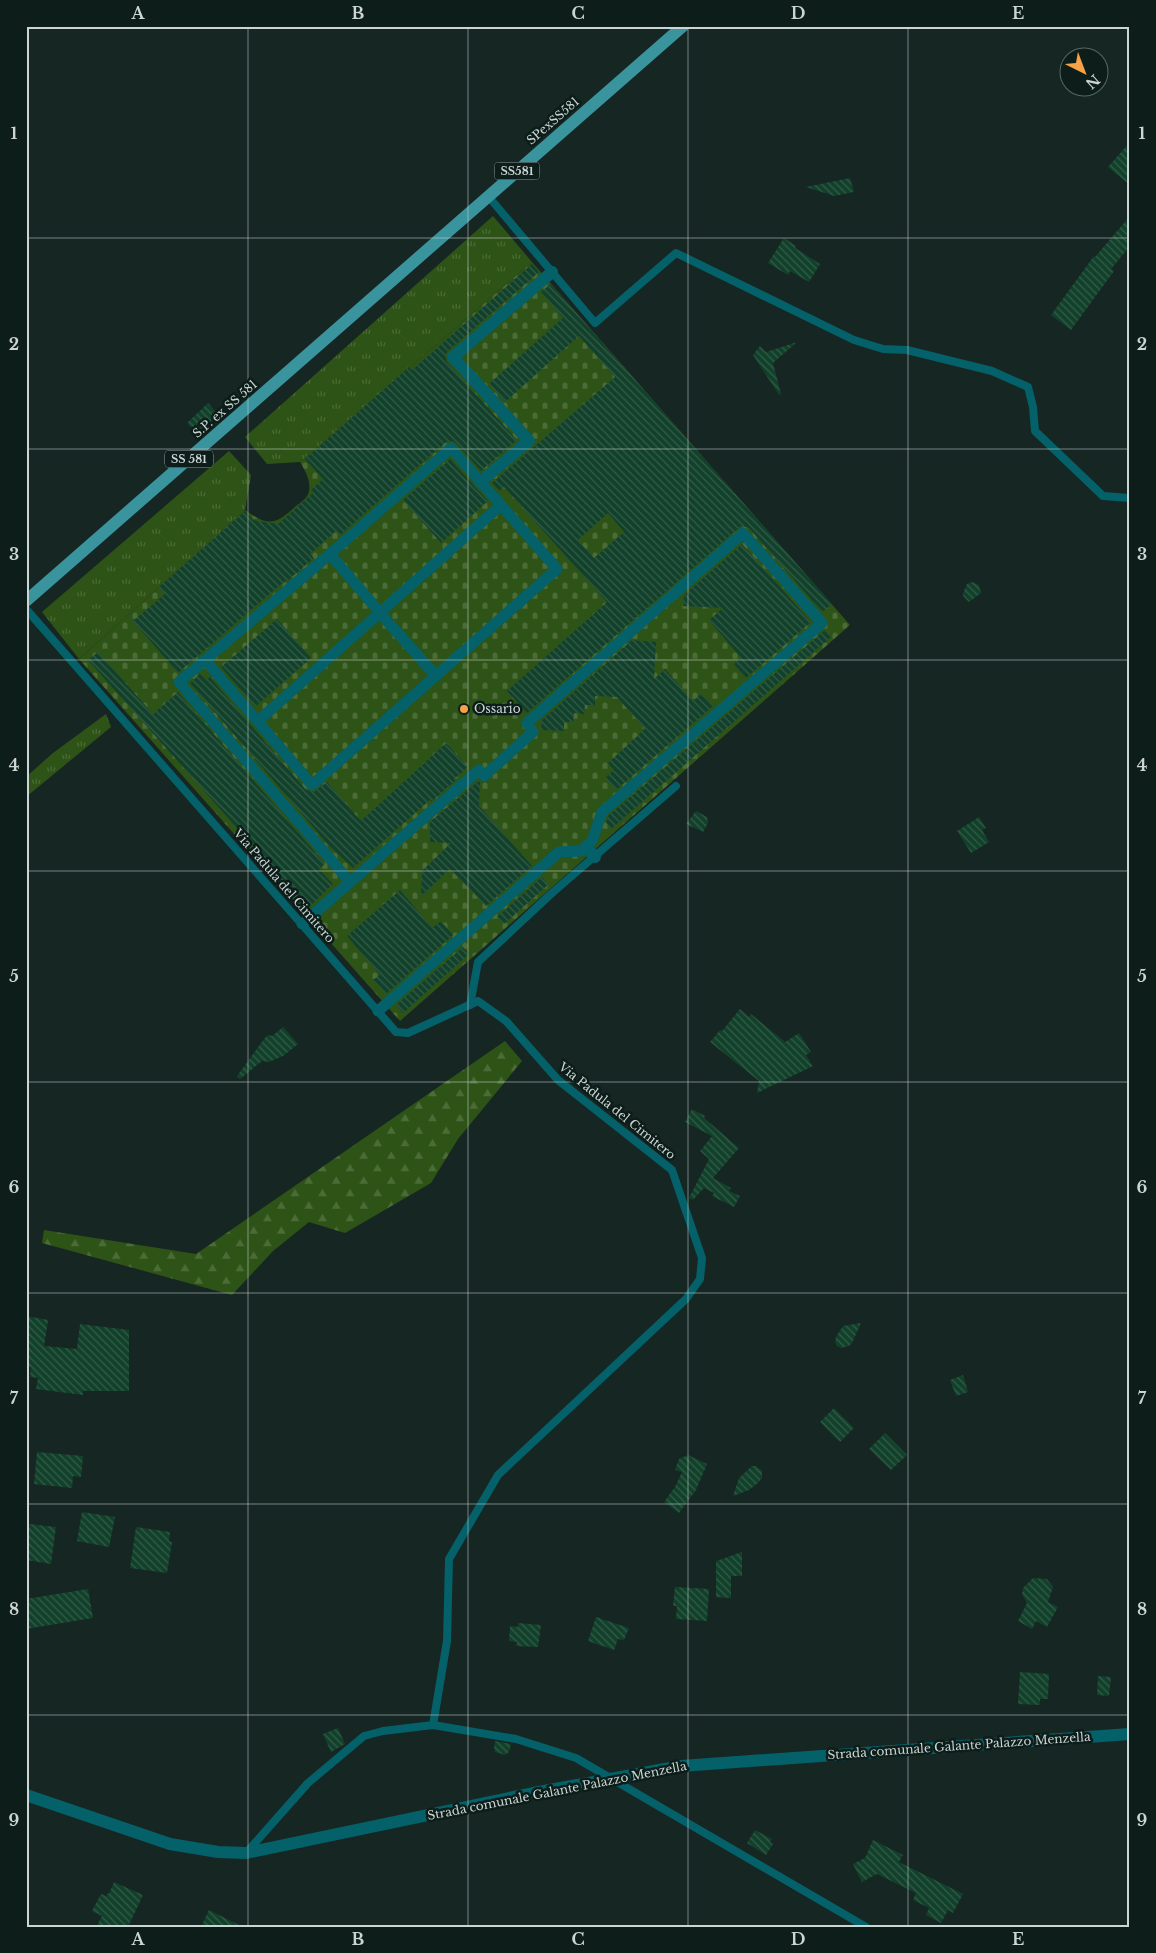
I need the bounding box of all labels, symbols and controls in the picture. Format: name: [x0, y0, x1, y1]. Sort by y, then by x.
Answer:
text: A: [131, 3, 146, 23]
text: B: [352, 3, 365, 23]
text: C: [571, 3, 585, 23]
text: D: [791, 3, 805, 23]
text: E: [1012, 3, 1024, 23]
north arrow: [1058, 48, 1108, 98]
text: N: [1082, 71, 1104, 93]
street label: SPexSS581: [523, 94, 582, 147]
text: 1: [11, 123, 18, 143]
text: 1: [1139, 123, 1146, 143]
road number: SS581: [494, 162, 540, 180]
text: 2: [9, 334, 19, 354]
text: 2: [1137, 334, 1147, 354]
street label: S.P. ex SS 581: [189, 377, 260, 441]
road number: SS 581: [165, 450, 213, 468]
text: 3: [9, 544, 19, 564]
text: 3: [1137, 544, 1147, 564]
place label: Ossario: [474, 701, 521, 716]
marker: Ossario: [458, 703, 470, 715]
text: 4: [9, 755, 19, 775]
text: 4: [1137, 755, 1147, 775]
street label: Via Padula del Cimitero: [230, 825, 338, 946]
text: 5: [9, 966, 19, 986]
text: 5: [1137, 966, 1147, 986]
street label: Via Padula del Cimitero: [555, 1058, 679, 1162]
text: 6: [9, 1177, 20, 1197]
text: 6: [1137, 1177, 1148, 1197]
text: 7: [10, 1388, 19, 1408]
text: 7: [1138, 1388, 1147, 1408]
text: 8: [9, 1599, 19, 1619]
text: 8: [1137, 1599, 1147, 1619]
street label: Strada comunale Galante Palazzo Menzella: [827, 1729, 1091, 1762]
street label: Strada comunale Galante Palazzo Menzella: [426, 1758, 688, 1823]
text: 9: [9, 1810, 20, 1830]
text: 9: [1137, 1810, 1148, 1830]
text: A: [131, 1929, 146, 1949]
text: B: [352, 1929, 365, 1949]
text: C: [571, 1929, 585, 1949]
text: D: [791, 1929, 805, 1949]
text: E: [1012, 1929, 1024, 1949]

